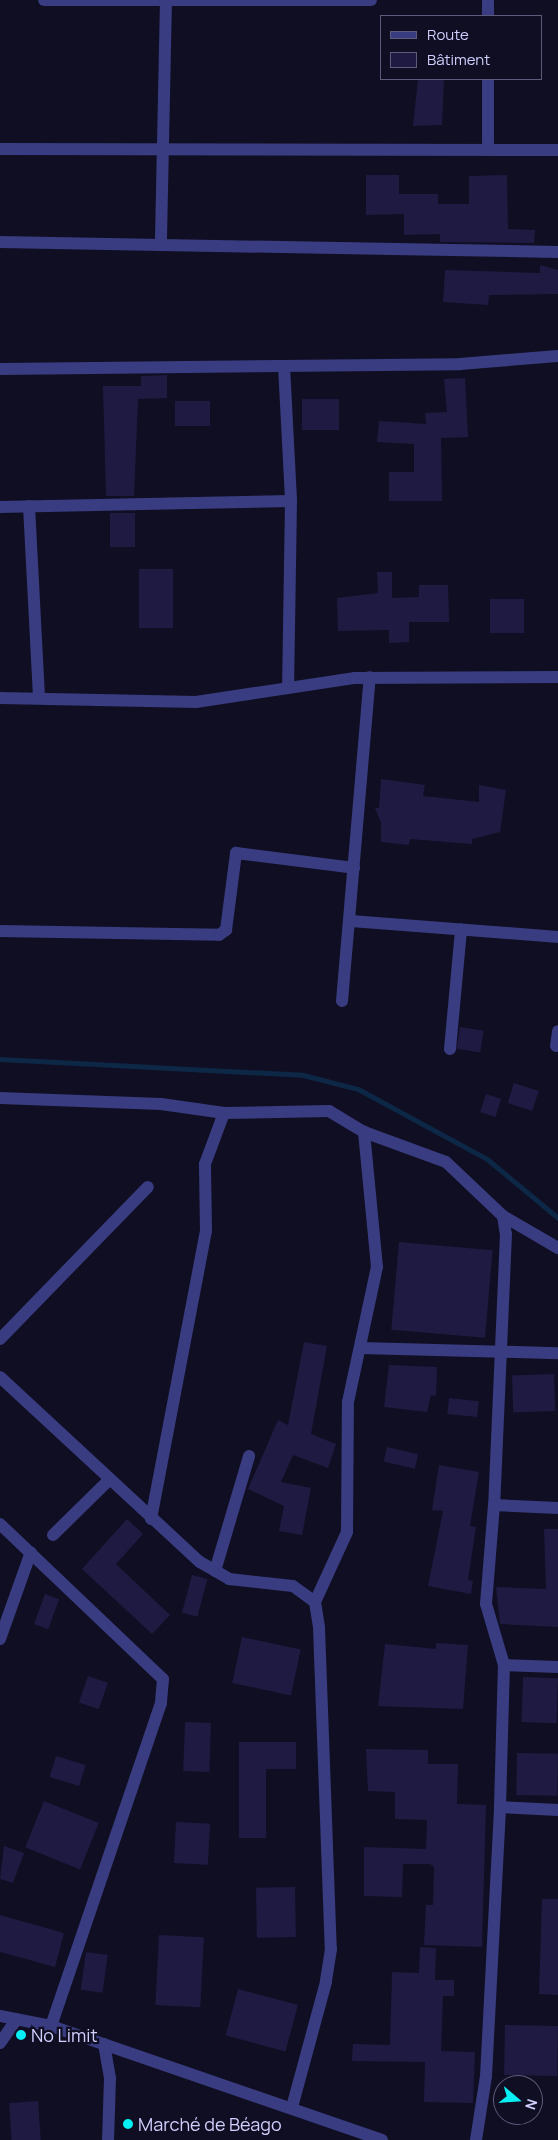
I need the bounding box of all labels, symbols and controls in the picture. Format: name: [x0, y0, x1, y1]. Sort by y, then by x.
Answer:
legend: [380, 15, 543, 80]
text: Route: [427, 24, 469, 45]
text: Bâtiment: [427, 49, 490, 70]
place label: No Limit: [31, 2024, 98, 2046]
marker: No Limit: [15, 2029, 27, 2041]
north arrow: [493, 2075, 543, 2125]
text: N: [521, 2097, 542, 2112]
place label: Marché de Béago: [138, 2113, 282, 2135]
marker: Marché de Béago: [122, 2118, 134, 2130]

